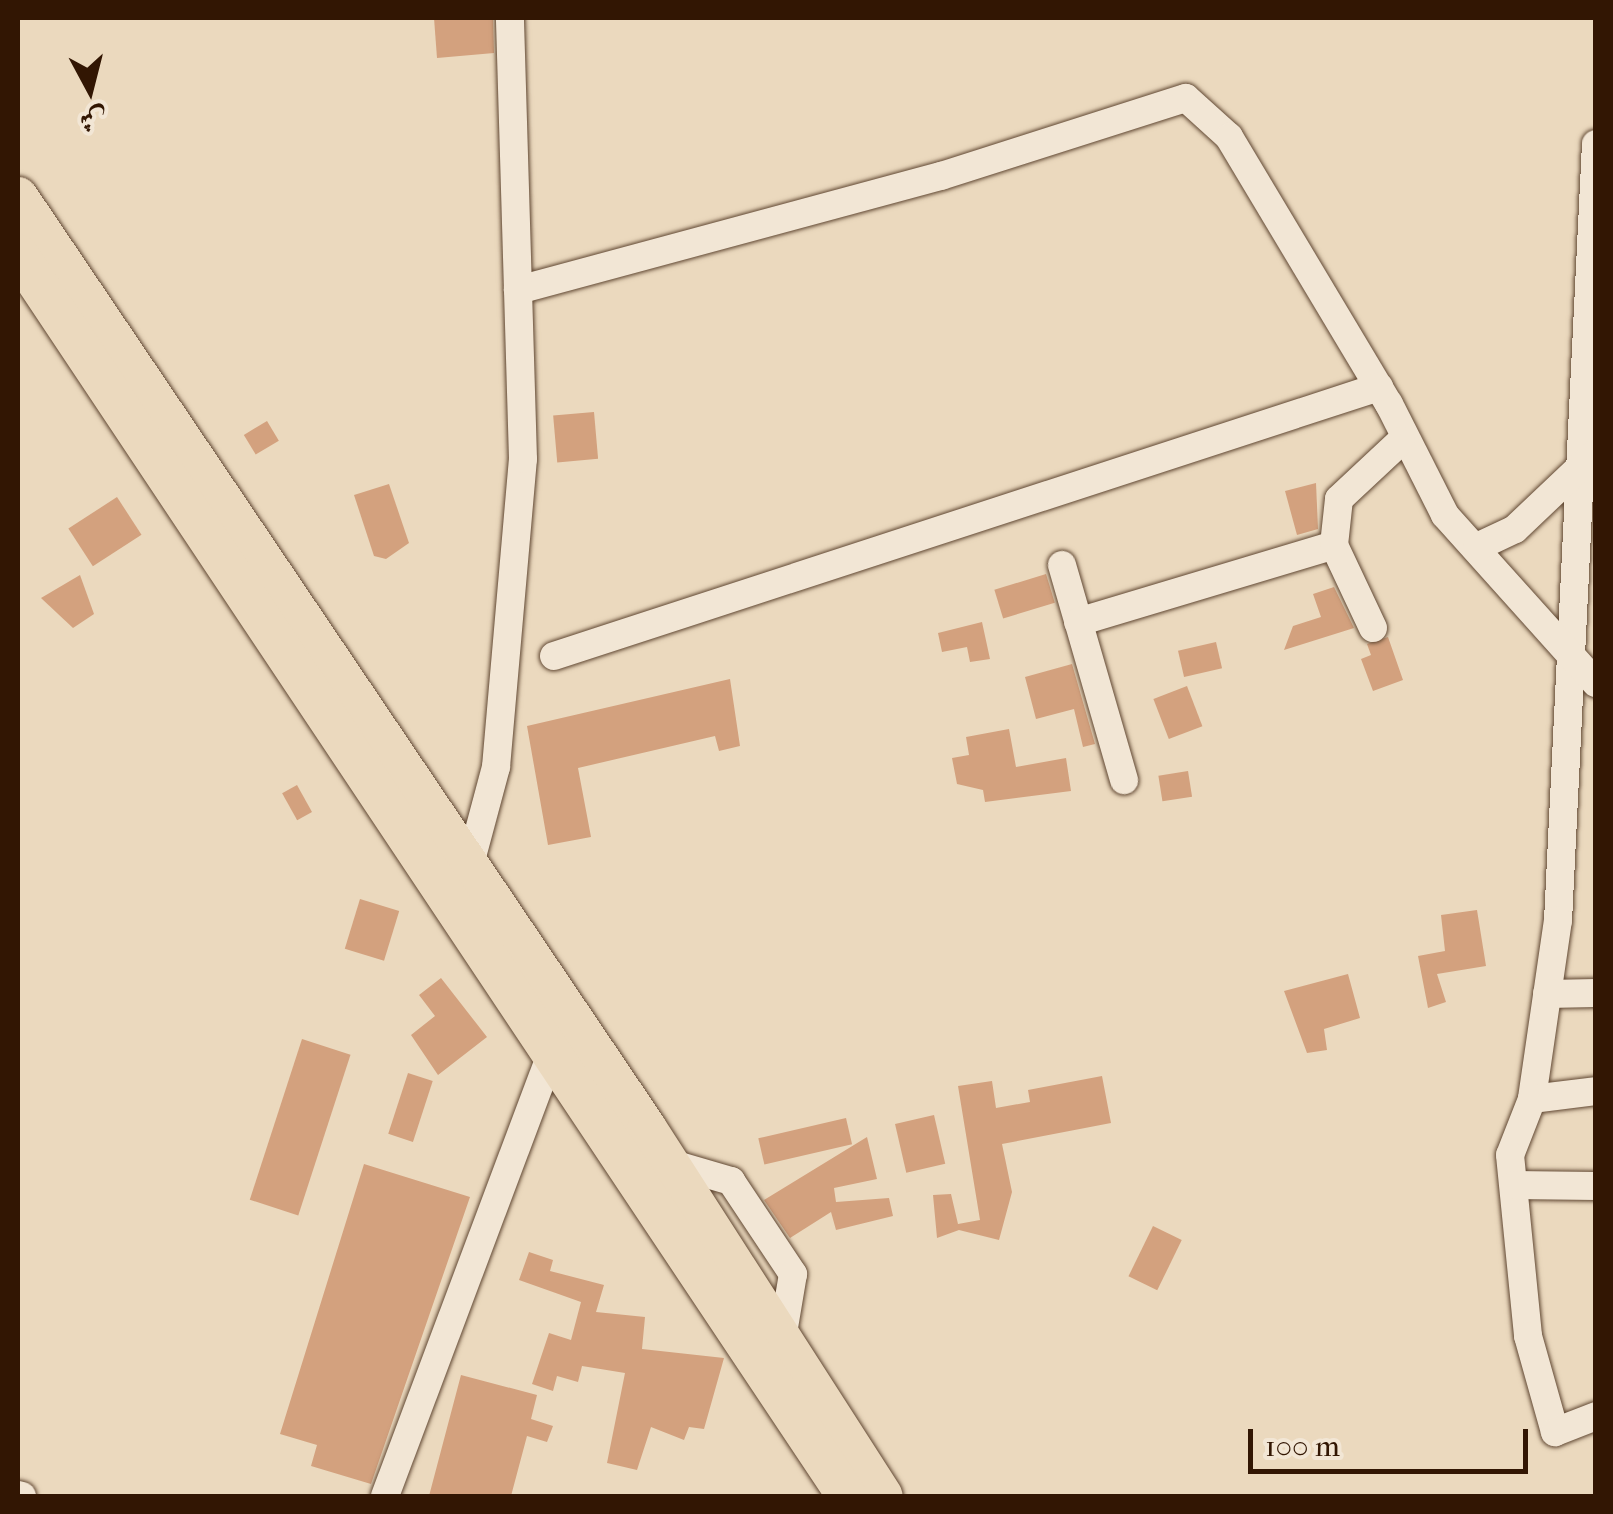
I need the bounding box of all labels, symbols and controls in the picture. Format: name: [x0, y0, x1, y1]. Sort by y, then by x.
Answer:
north arrow: [40, 40, 140, 140]
text: ش: [78, 102, 110, 138]
scale bar: [1253, 1409, 1533, 1471]
text: 100 m: [1265, 1429, 1340, 1464]

